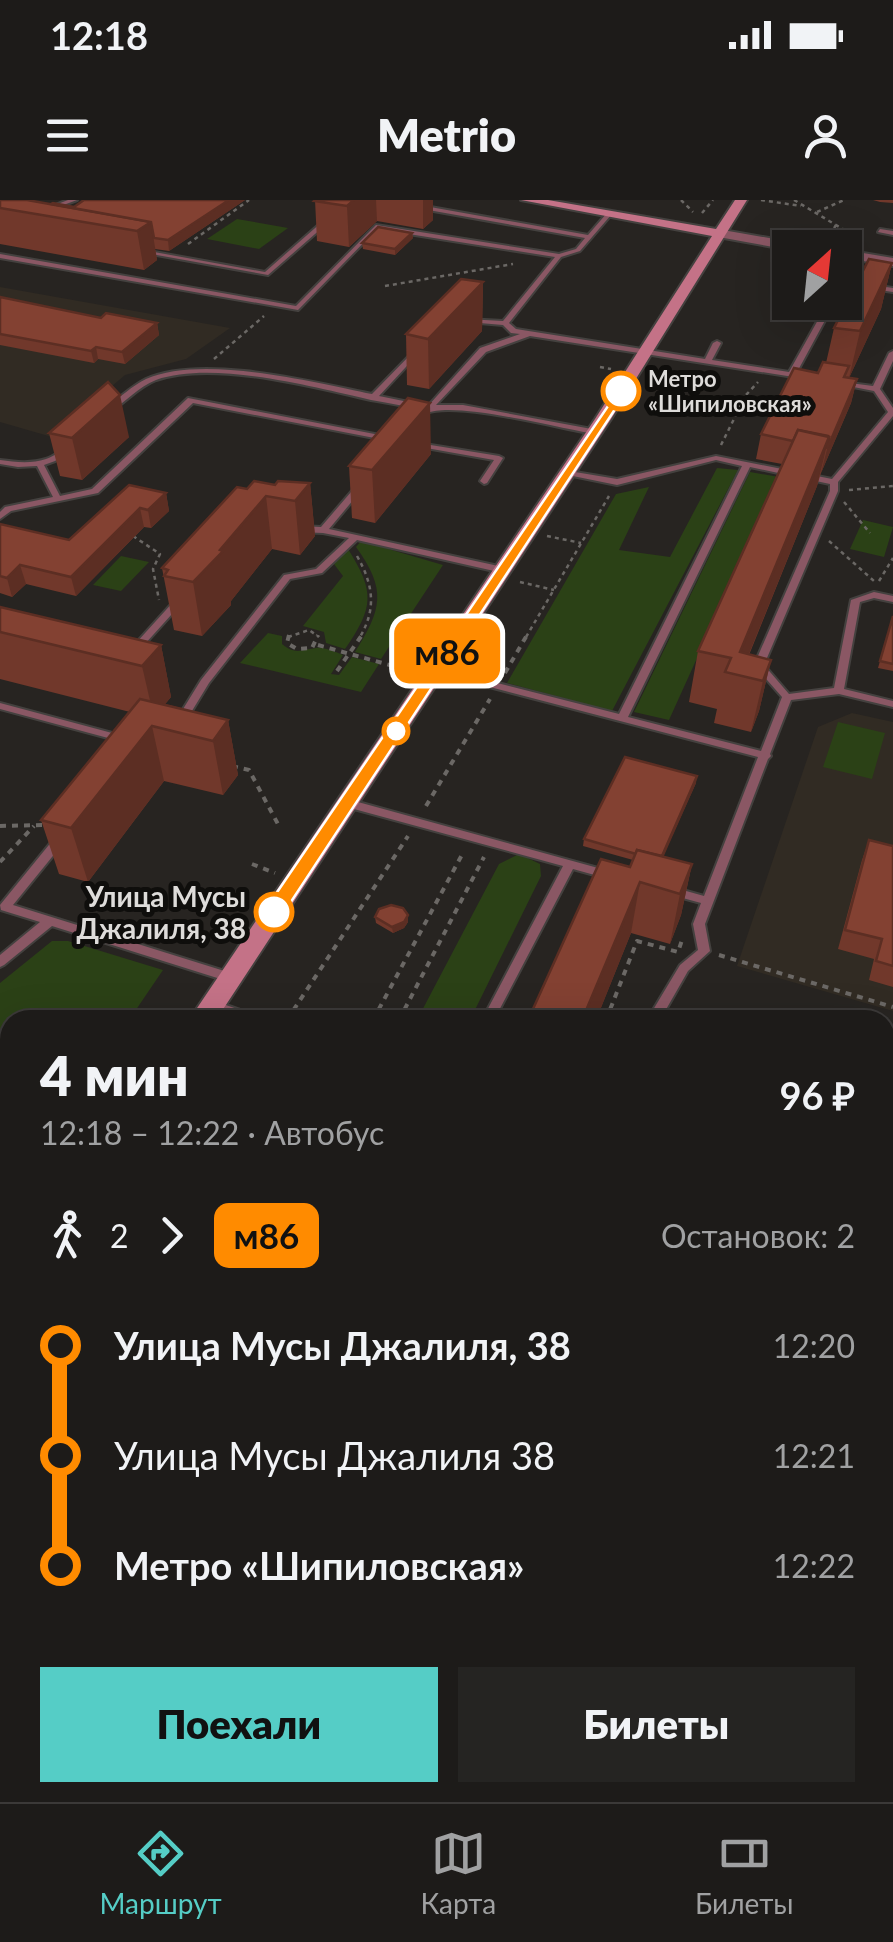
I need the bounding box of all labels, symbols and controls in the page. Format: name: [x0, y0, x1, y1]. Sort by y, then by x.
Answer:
text: 12:18: [50, 12, 148, 58]
icon: menu: [40, 108, 95, 163]
text: Metrio: [377, 108, 516, 162]
icon: person: [798, 108, 853, 163]
north arrow: [772, 230, 862, 320]
map controls: [772, 230, 862, 320]
place label: Метро «Шипиловская»: [648, 365, 812, 417]
marker: Метро «Шипиловская»: [602, 372, 640, 410]
line badge: м86: [390, 618, 504, 684]
text: м86: [414, 630, 480, 672]
unlabelled marker: [383, 718, 409, 744]
place label: Улица Мусы Джалиля, 38: [76, 879, 246, 945]
marker: Улица Мусы Джалиля, 38: [255, 893, 293, 931]
text: 4 мин: [40, 1042, 189, 1108]
text: 96 ₽: [780, 1072, 855, 1118]
text: 12:18 – 12:22 · Автобус: [40, 1113, 384, 1152]
icon: walk: [40, 1208, 95, 1263]
icon: forward: [144, 1208, 199, 1263]
text: м86: [234, 1214, 299, 1256]
text: 2: [110, 1216, 129, 1255]
text: Остановок: 2: [661, 1216, 855, 1255]
text: Улица Мусы Джалиля, 38: [114, 1322, 571, 1368]
text: 12:20: [773, 1326, 855, 1365]
text: Улица Мусы Джалиля 38: [114, 1432, 555, 1478]
text: 12:21: [773, 1436, 855, 1475]
text: Метро «Шипиловская»: [114, 1542, 524, 1588]
text: 12:22: [773, 1546, 855, 1585]
button: Поехали: [40, 1667, 438, 1782]
button: Билеты: [458, 1667, 855, 1782]
tab: Маршрут: [99, 1826, 222, 1920]
tab: Карта: [420, 1826, 496, 1920]
tab: Билеты: [695, 1826, 794, 1920]

